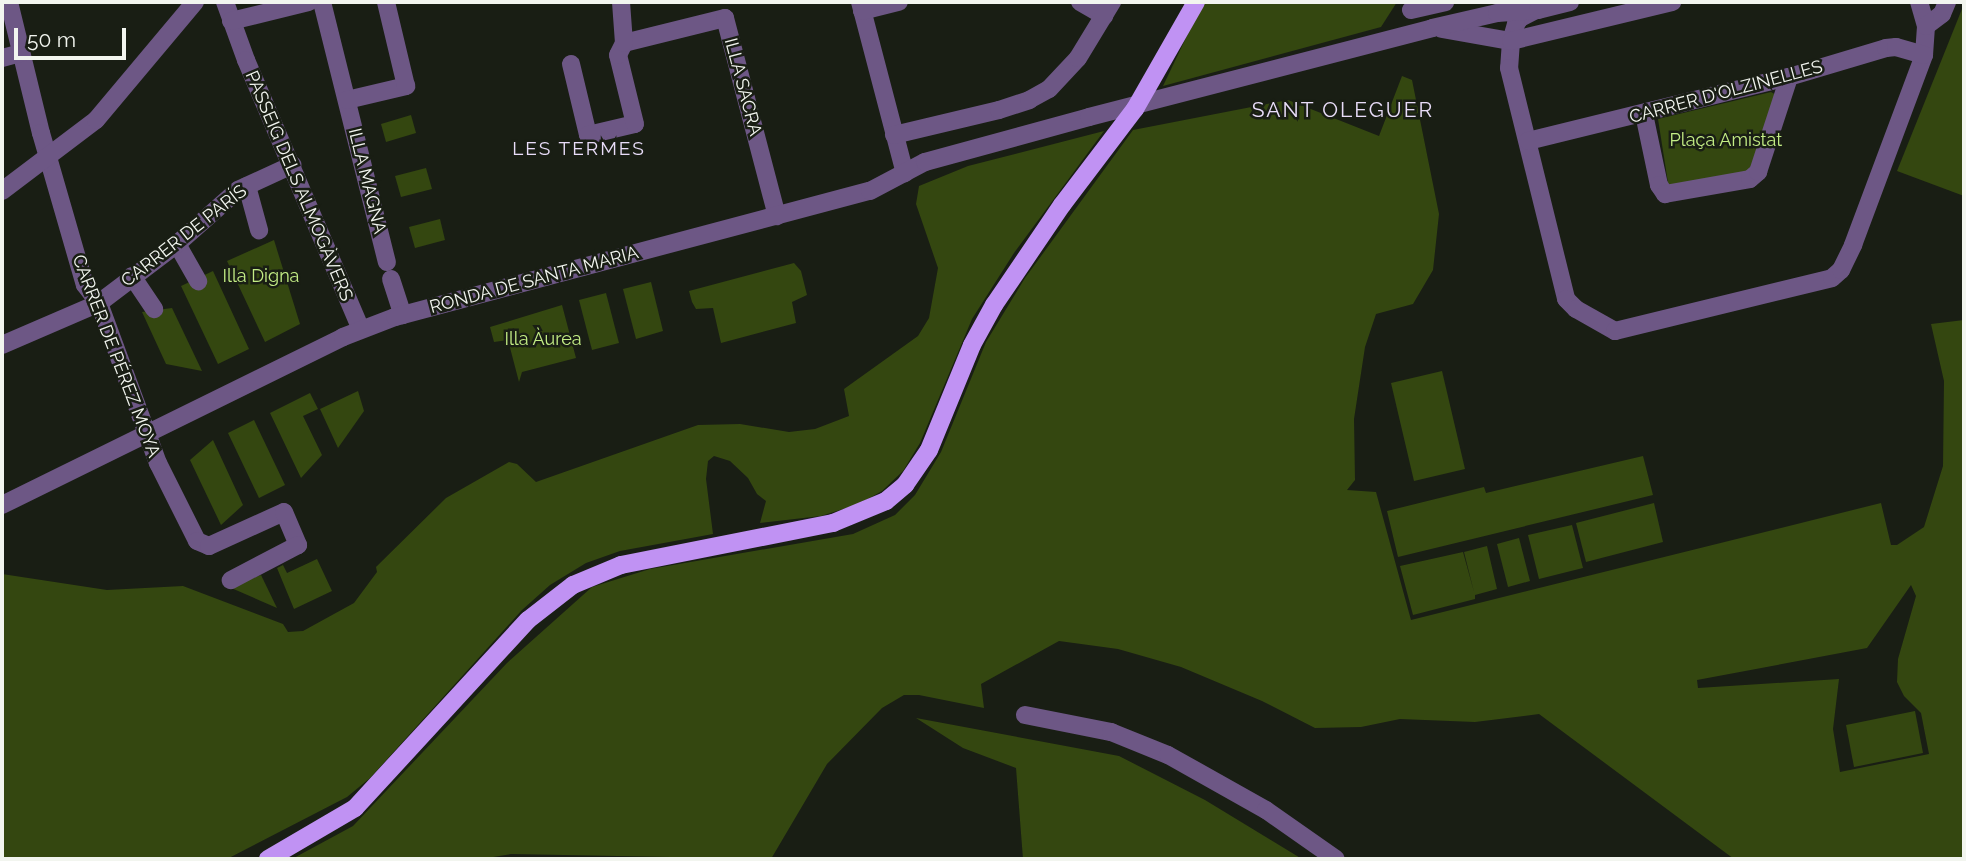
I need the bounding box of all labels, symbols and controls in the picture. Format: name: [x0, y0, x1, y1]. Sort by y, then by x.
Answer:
scale bar: [18, 14, 130, 58]
text: 50 m: [27, 27, 76, 52]
street label: ILLA SACRA: [720, 36, 766, 138]
street label: CARRER D'OLZINELLES: [1627, 56, 1825, 128]
street label: PASSEIG DELS ALMOGÀVERS: [240, 67, 358, 305]
district label: SANT OLEGUER: [1253, 97, 1433, 123]
street label: ILLA MAGNA: [343, 126, 391, 236]
park label: Plaça Amistat: [1669, 129, 1783, 151]
district label: LES TERMES: [513, 138, 645, 160]
street label: CARRER DE PARÍS: [117, 180, 251, 292]
street label: RONDA DE SANTA MARIA: [427, 242, 641, 318]
street label: CARRER DE PÉREZ MOYA: [67, 252, 165, 460]
park label: Illa Digna: [223, 265, 299, 287]
park label: Illa Àurea: [504, 328, 582, 350]

